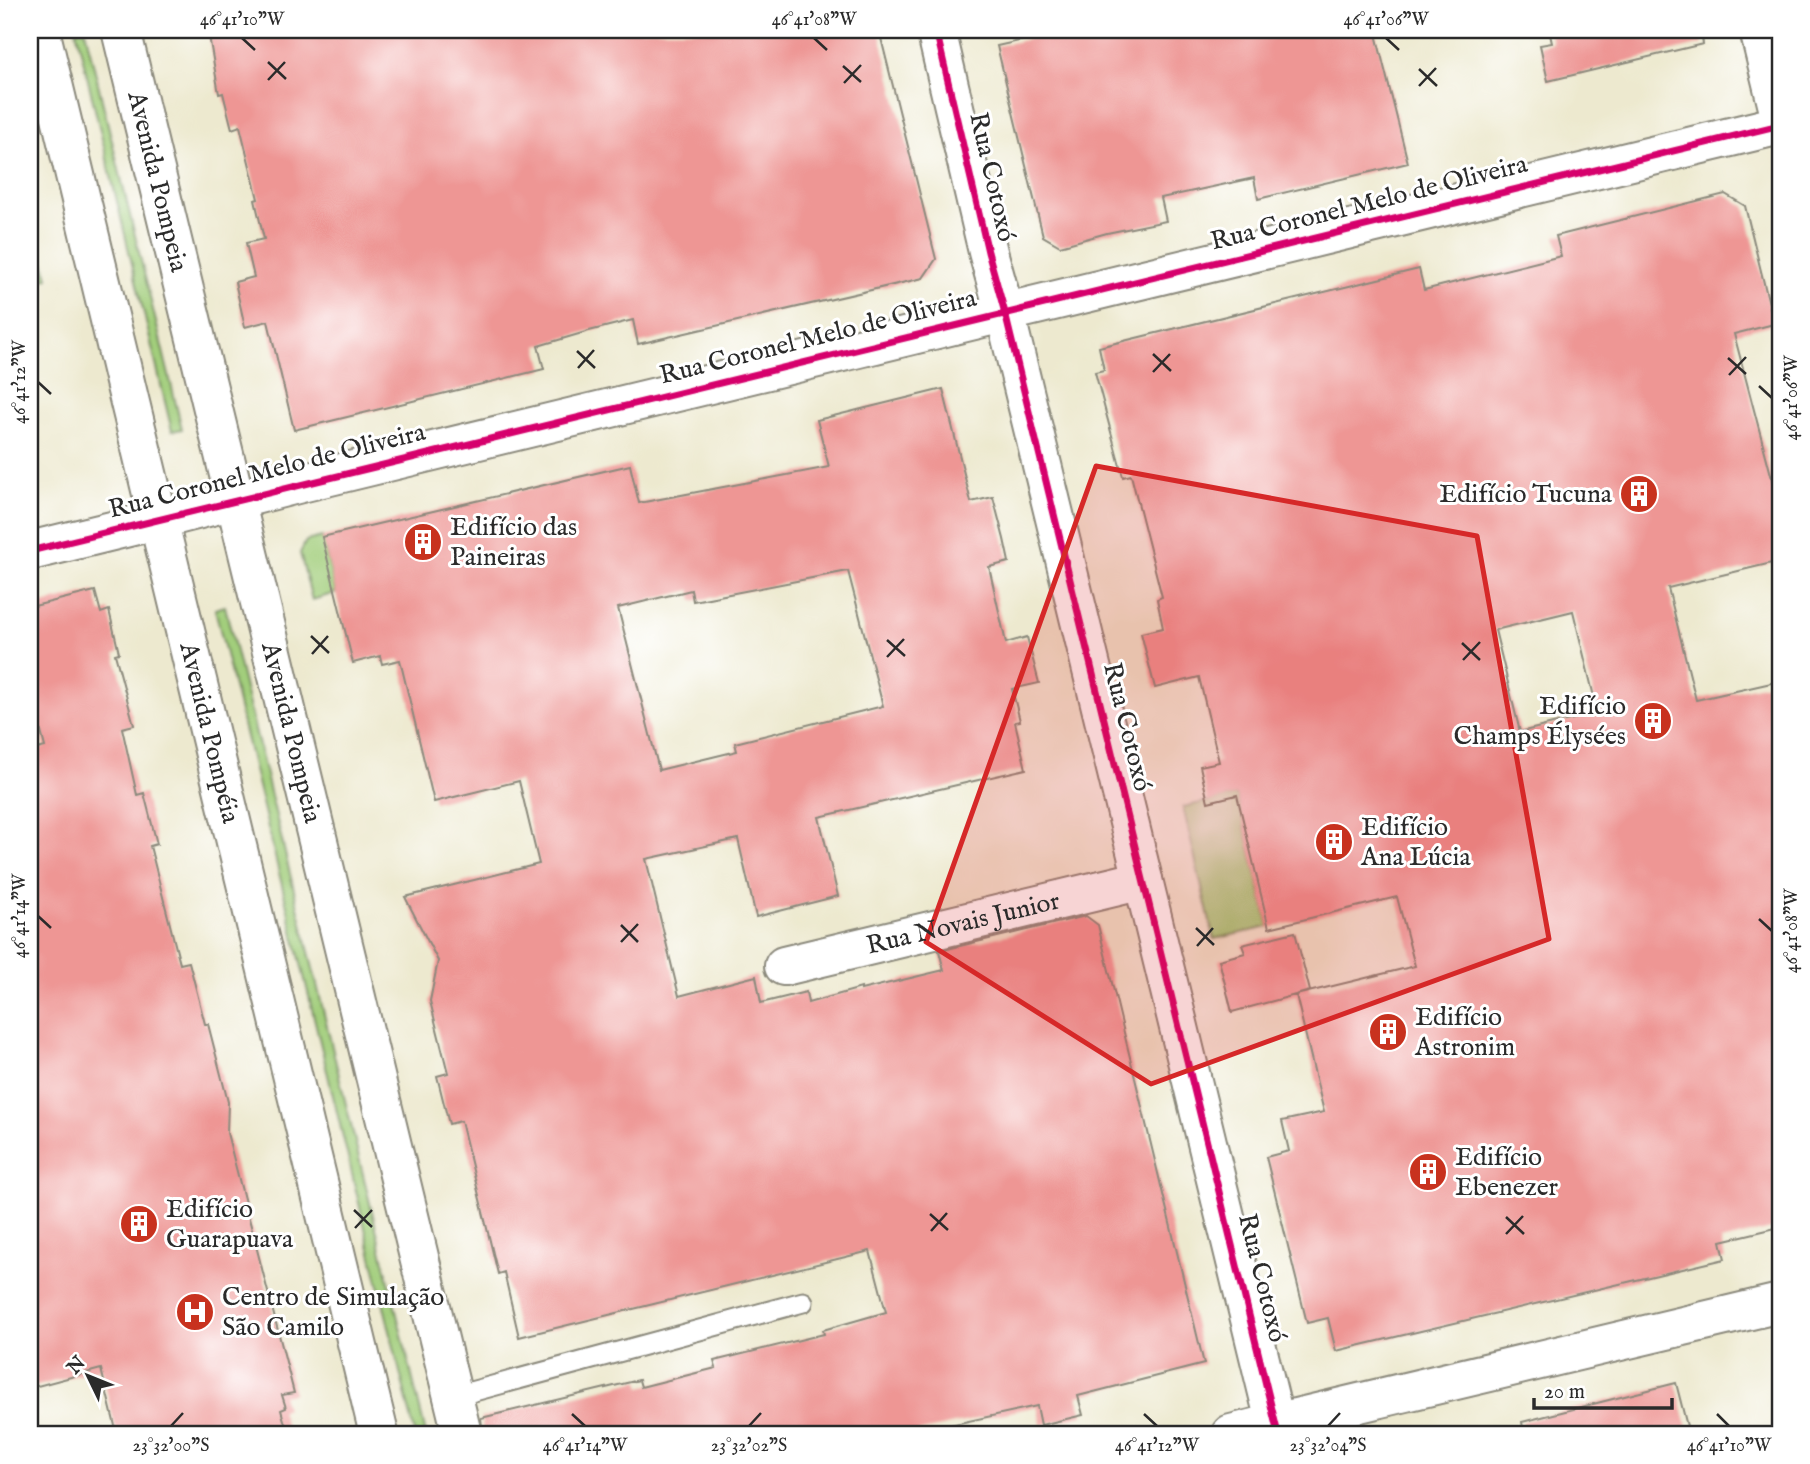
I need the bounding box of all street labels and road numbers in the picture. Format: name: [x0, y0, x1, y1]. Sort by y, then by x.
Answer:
street label: Avenida Pompeia: [120, 87, 196, 276]
street label: Rua Cotoxó: [961, 109, 1023, 245]
street label: Rua Coronel Melo de Oliveira: [1207, 147, 1532, 258]
street label: Rua Coronel Melo de Oliveira: [656, 281, 981, 392]
street label: Rua Coronel Melo de Oliveira: [105, 415, 430, 526]
street label: Avenida Pompéia: [172, 638, 248, 827]
street label: Avenida Pompeia: [254, 638, 330, 827]
street label: Rua Cotoxó: [1095, 659, 1159, 795]
street label: Rua Novais Junior: [863, 884, 1063, 962]
street label: Rua Cotoxó: [1230, 1210, 1294, 1346]

